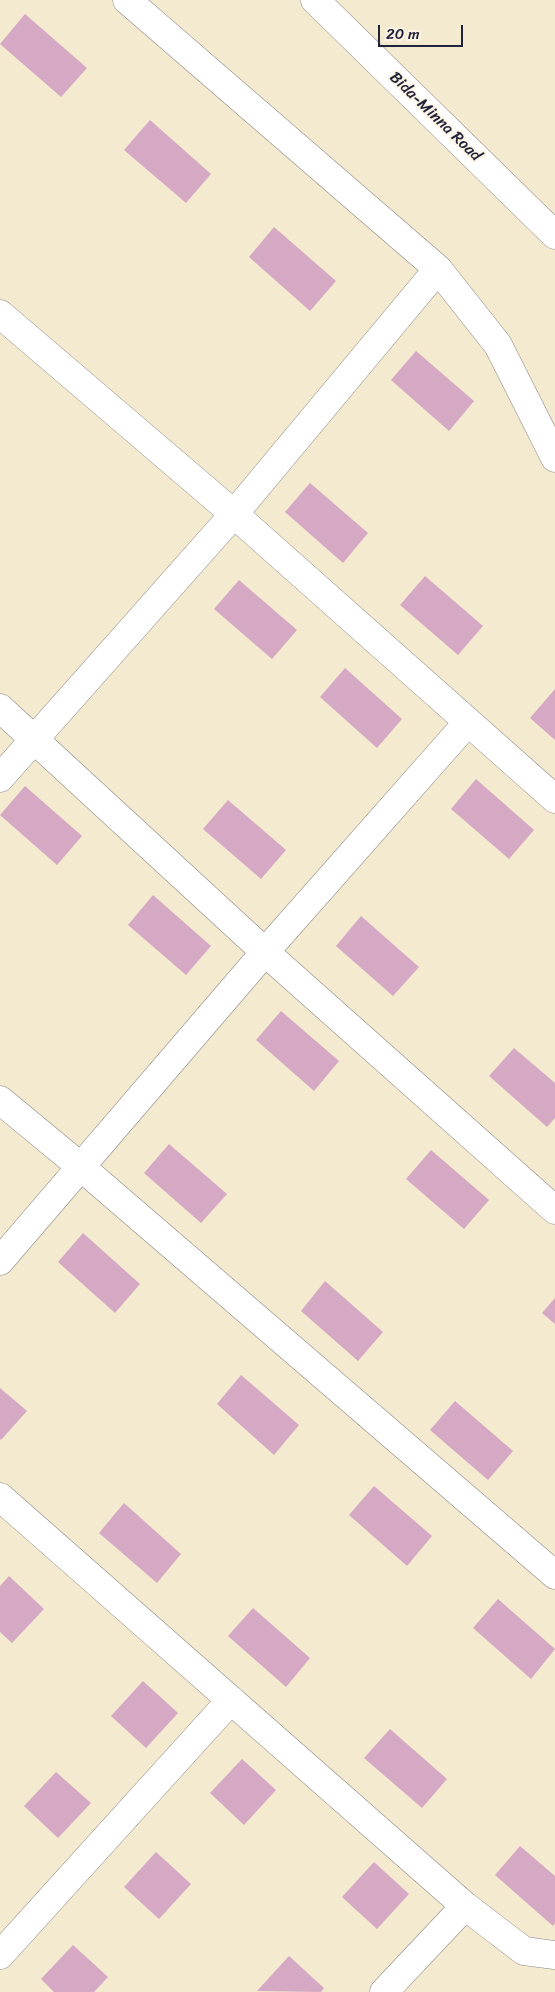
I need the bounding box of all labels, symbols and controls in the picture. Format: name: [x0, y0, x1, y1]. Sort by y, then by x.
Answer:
scale bar: [380, 15, 465, 47]
text: 20 m: [386, 21, 420, 47]
street label: Bida-Minna Road: [385, 68, 485, 166]

